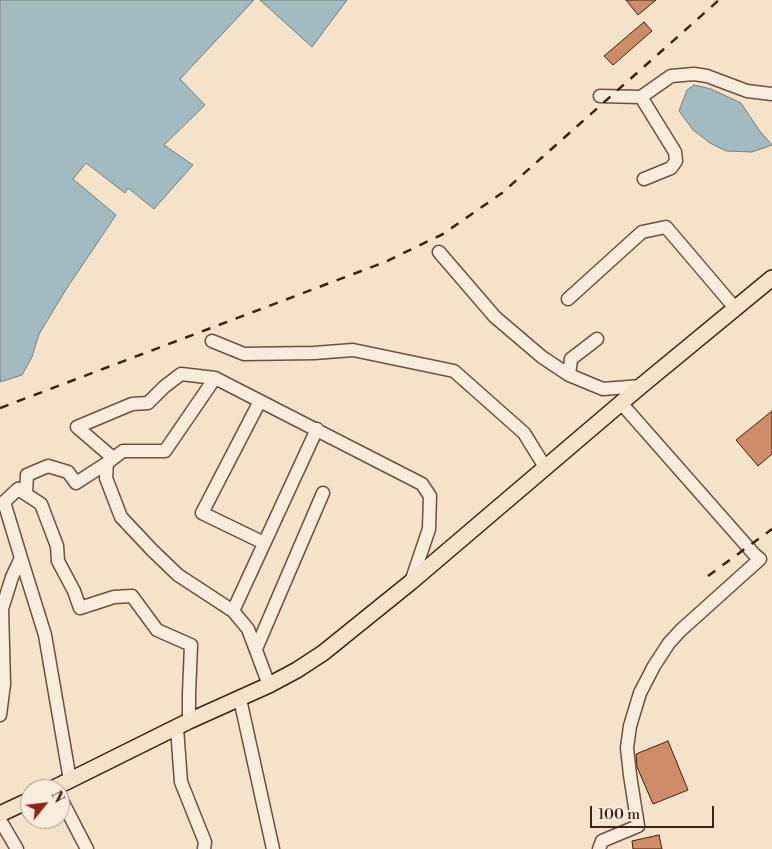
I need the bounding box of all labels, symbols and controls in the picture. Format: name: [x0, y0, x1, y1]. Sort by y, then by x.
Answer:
north arrow: [20, 779, 70, 829]
text: N: [47, 788, 68, 806]
scale bar: [592, 796, 716, 828]
text: 100 m: [598, 805, 640, 824]

